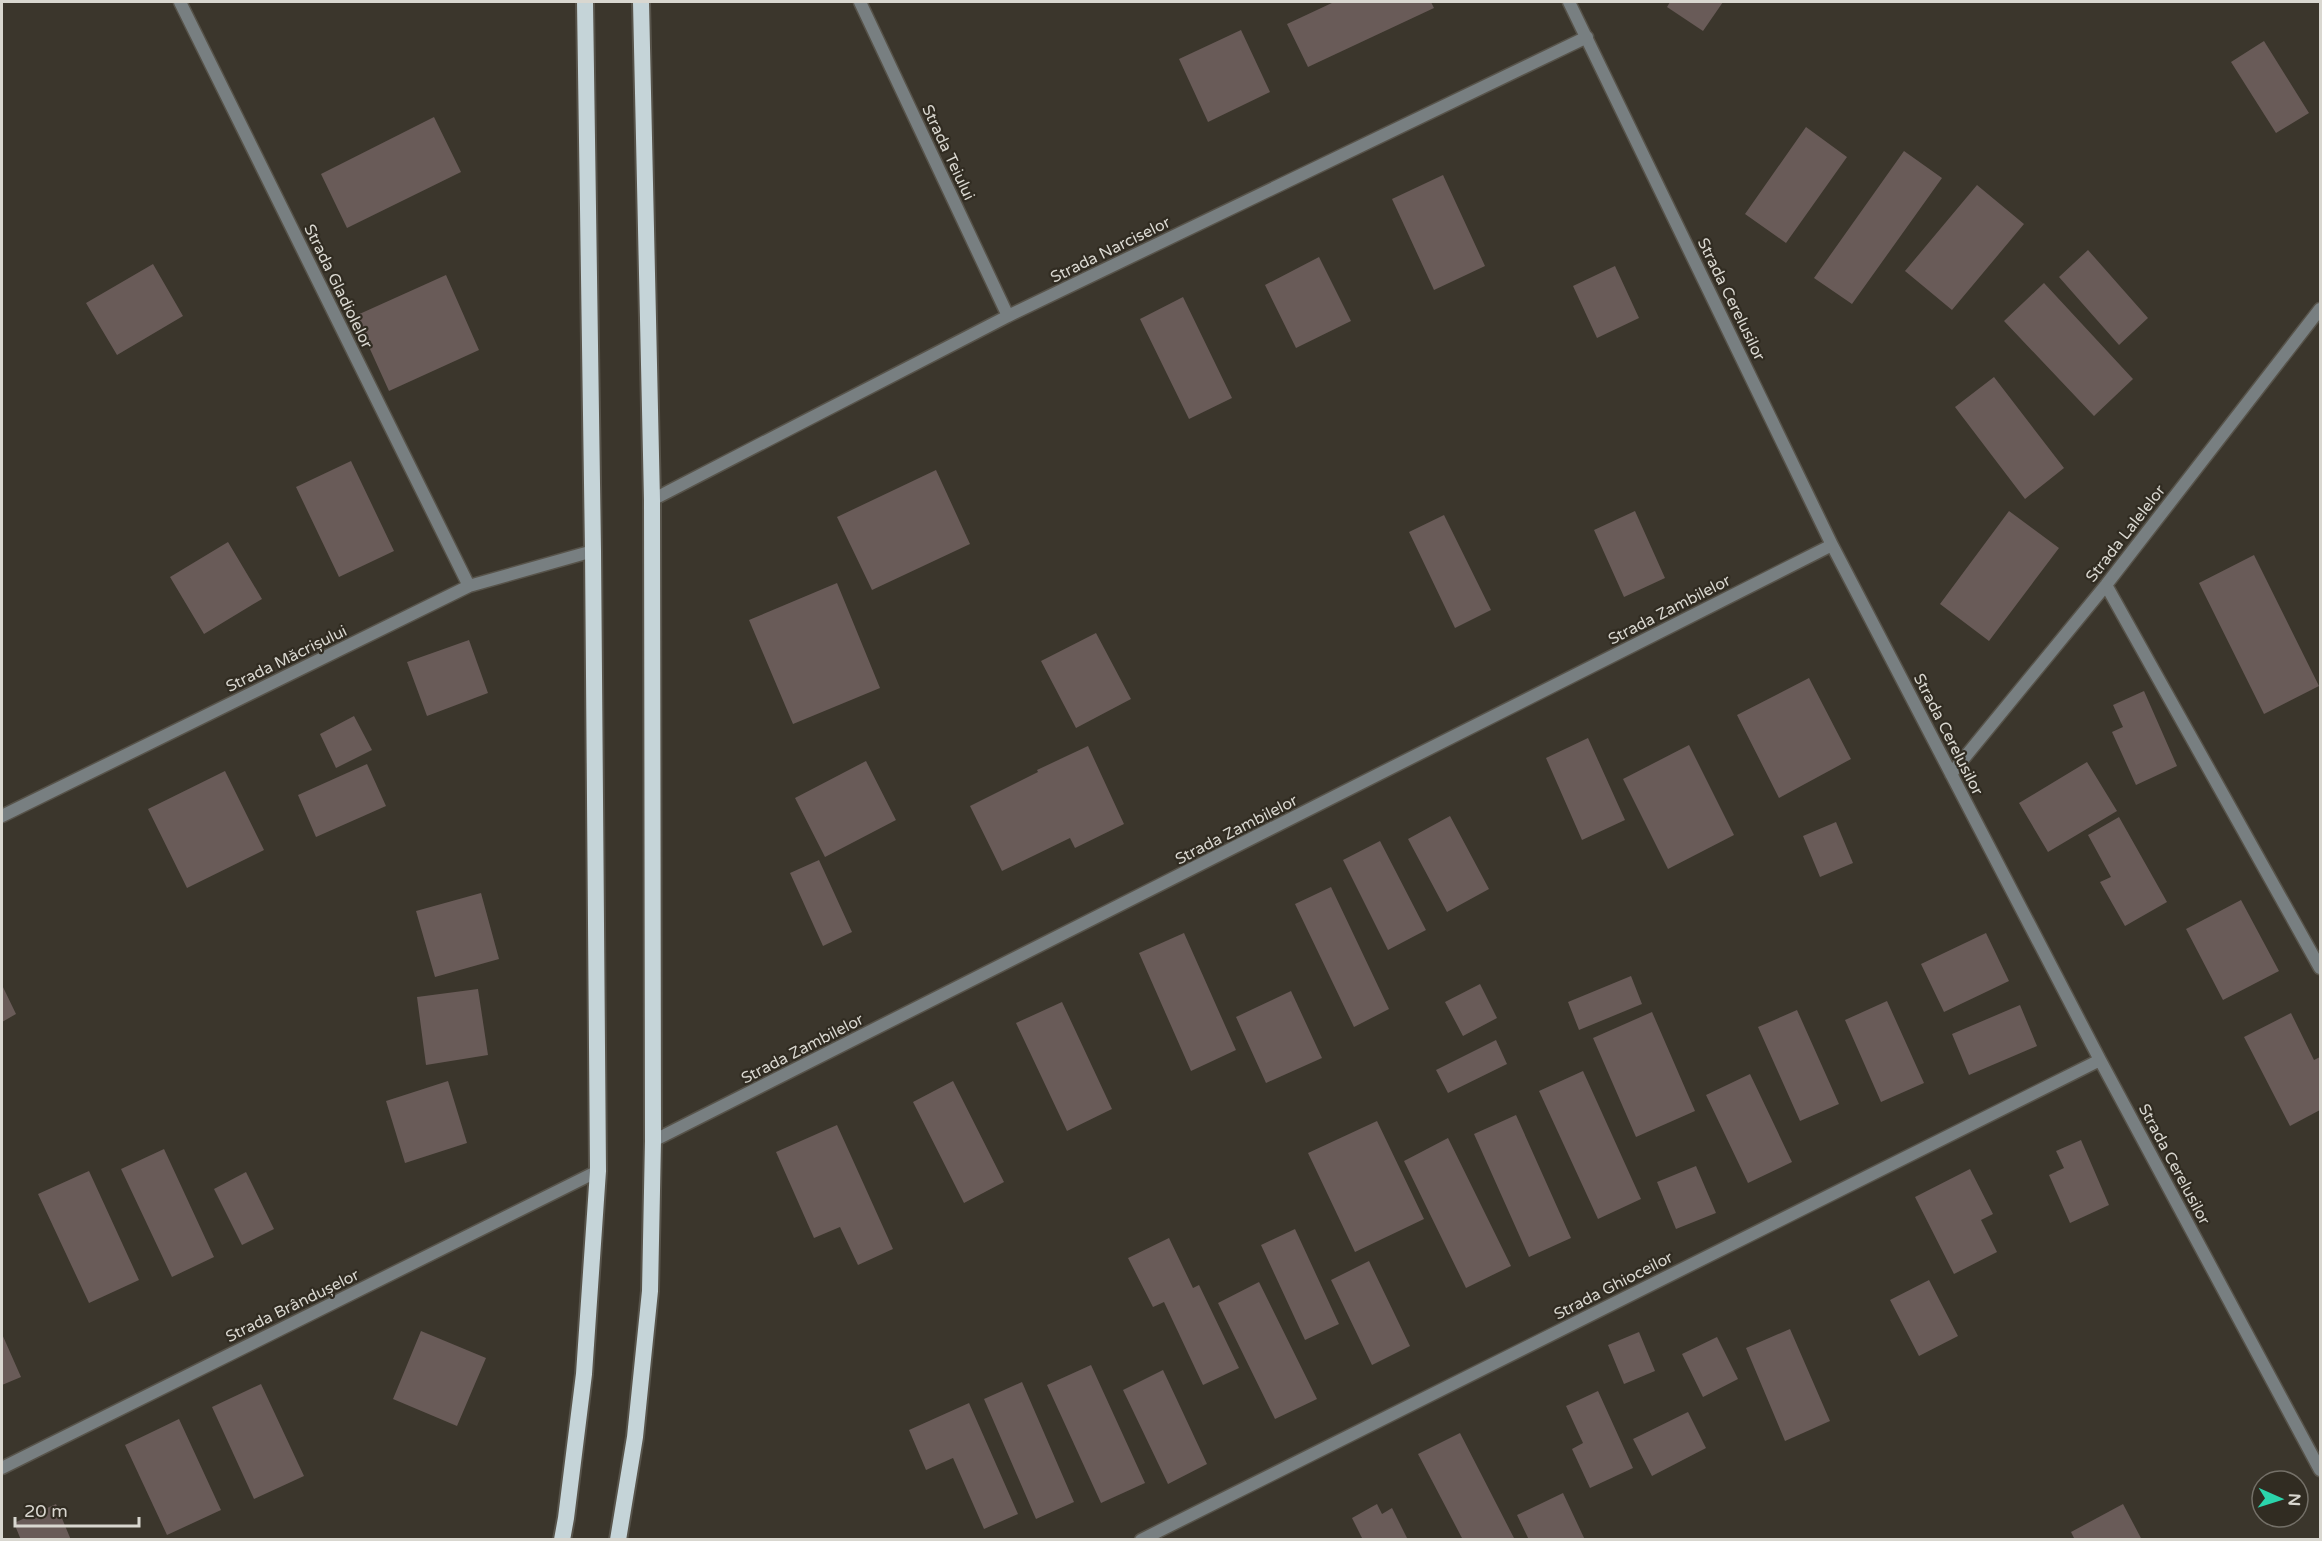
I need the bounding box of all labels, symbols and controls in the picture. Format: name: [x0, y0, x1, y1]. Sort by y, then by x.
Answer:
street label: Strada Teiului: [917, 101, 979, 203]
street label: Strada Narciselor: [1047, 212, 1174, 288]
street label: Strada Gladiolelor: [299, 221, 377, 353]
street label: Strada Cerelusilor: [1693, 235, 1770, 365]
street label: Strada Lalelelor: [2082, 480, 2171, 586]
street label: Strada Zambilelor: [1605, 570, 1735, 649]
street label: Strada Măcrișului: [223, 621, 350, 697]
street label: Strada Cerelusilor: [1909, 670, 1988, 799]
street label: Strada Zambilelor: [1172, 790, 1302, 869]
street label: Strada Zambilelor: [738, 1009, 868, 1088]
street label: Strada Cerelusilor: [2134, 1101, 2215, 1229]
street label: Strada Ghioceilor: [1551, 1247, 1677, 1325]
street label: Strada Brândușelor: [222, 1264, 363, 1347]
north arrow: [2250, 1469, 2310, 1529]
scale bar: [15, 1490, 140, 1528]
text: N: [2284, 1493, 2304, 1507]
text: 20 m: [24, 1500, 68, 1522]

